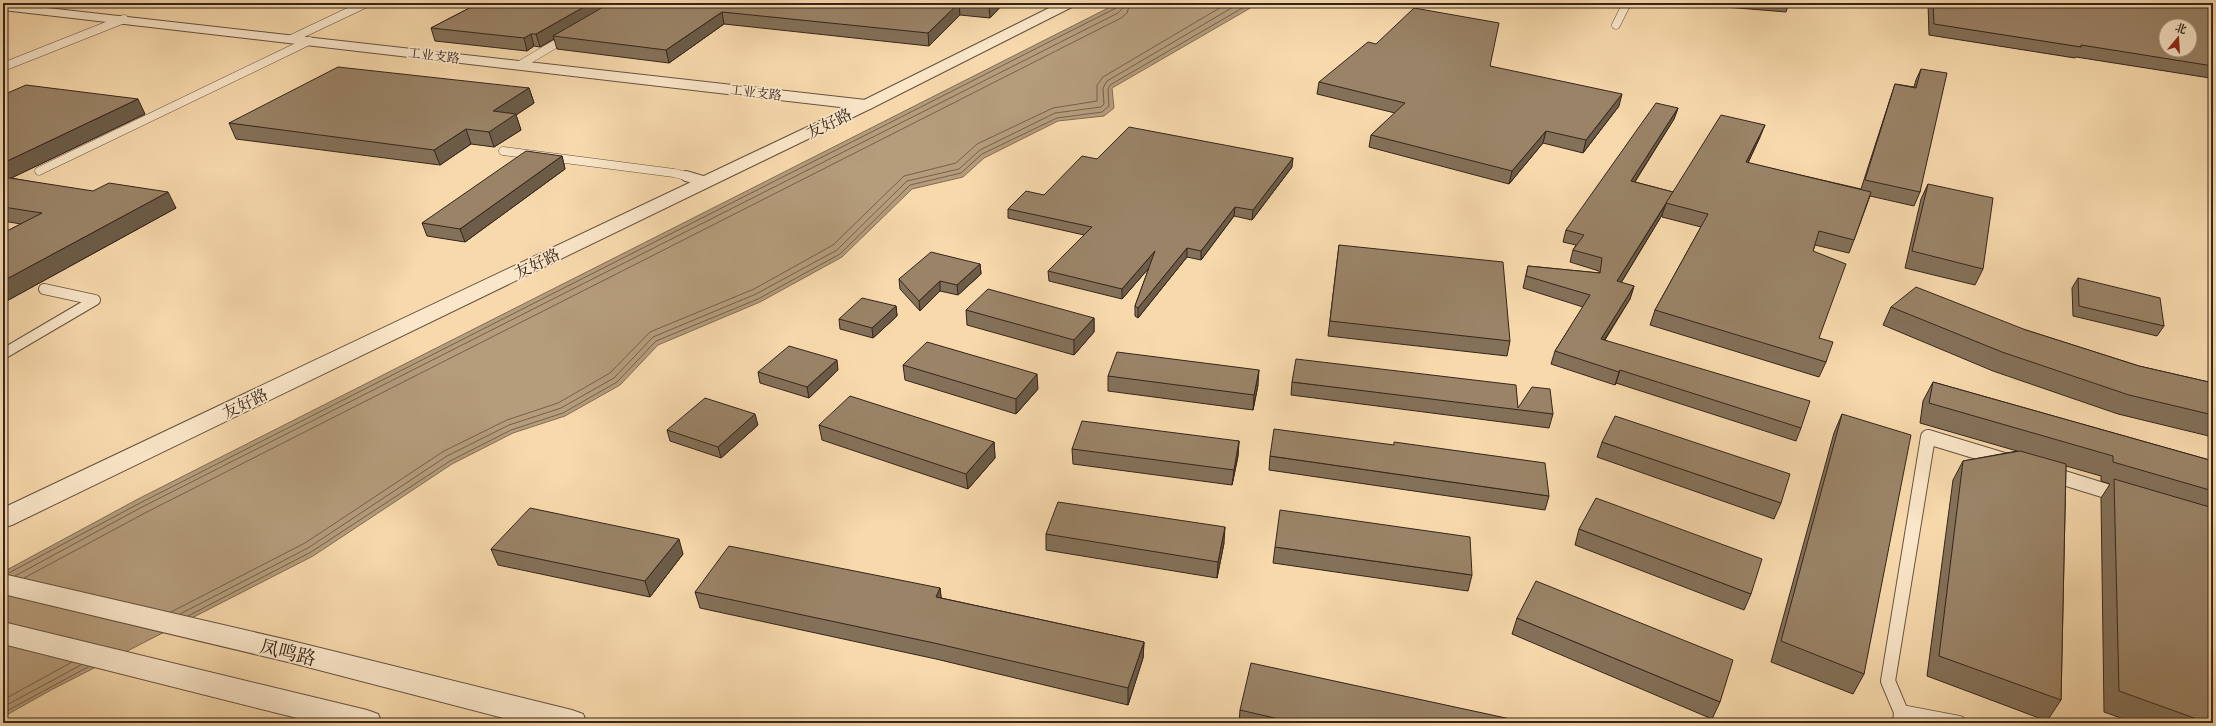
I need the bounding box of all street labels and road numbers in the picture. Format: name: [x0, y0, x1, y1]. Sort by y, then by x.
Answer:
street label: 工业支路: [407, 44, 461, 67]
street label: 工业支路: [729, 81, 783, 104]
street label: 友好路: [803, 103, 856, 144]
street label: 友好路: [511, 243, 564, 284]
street label: 友好路: [219, 383, 272, 424]
street label: 凤鸣路: [257, 633, 319, 672]

